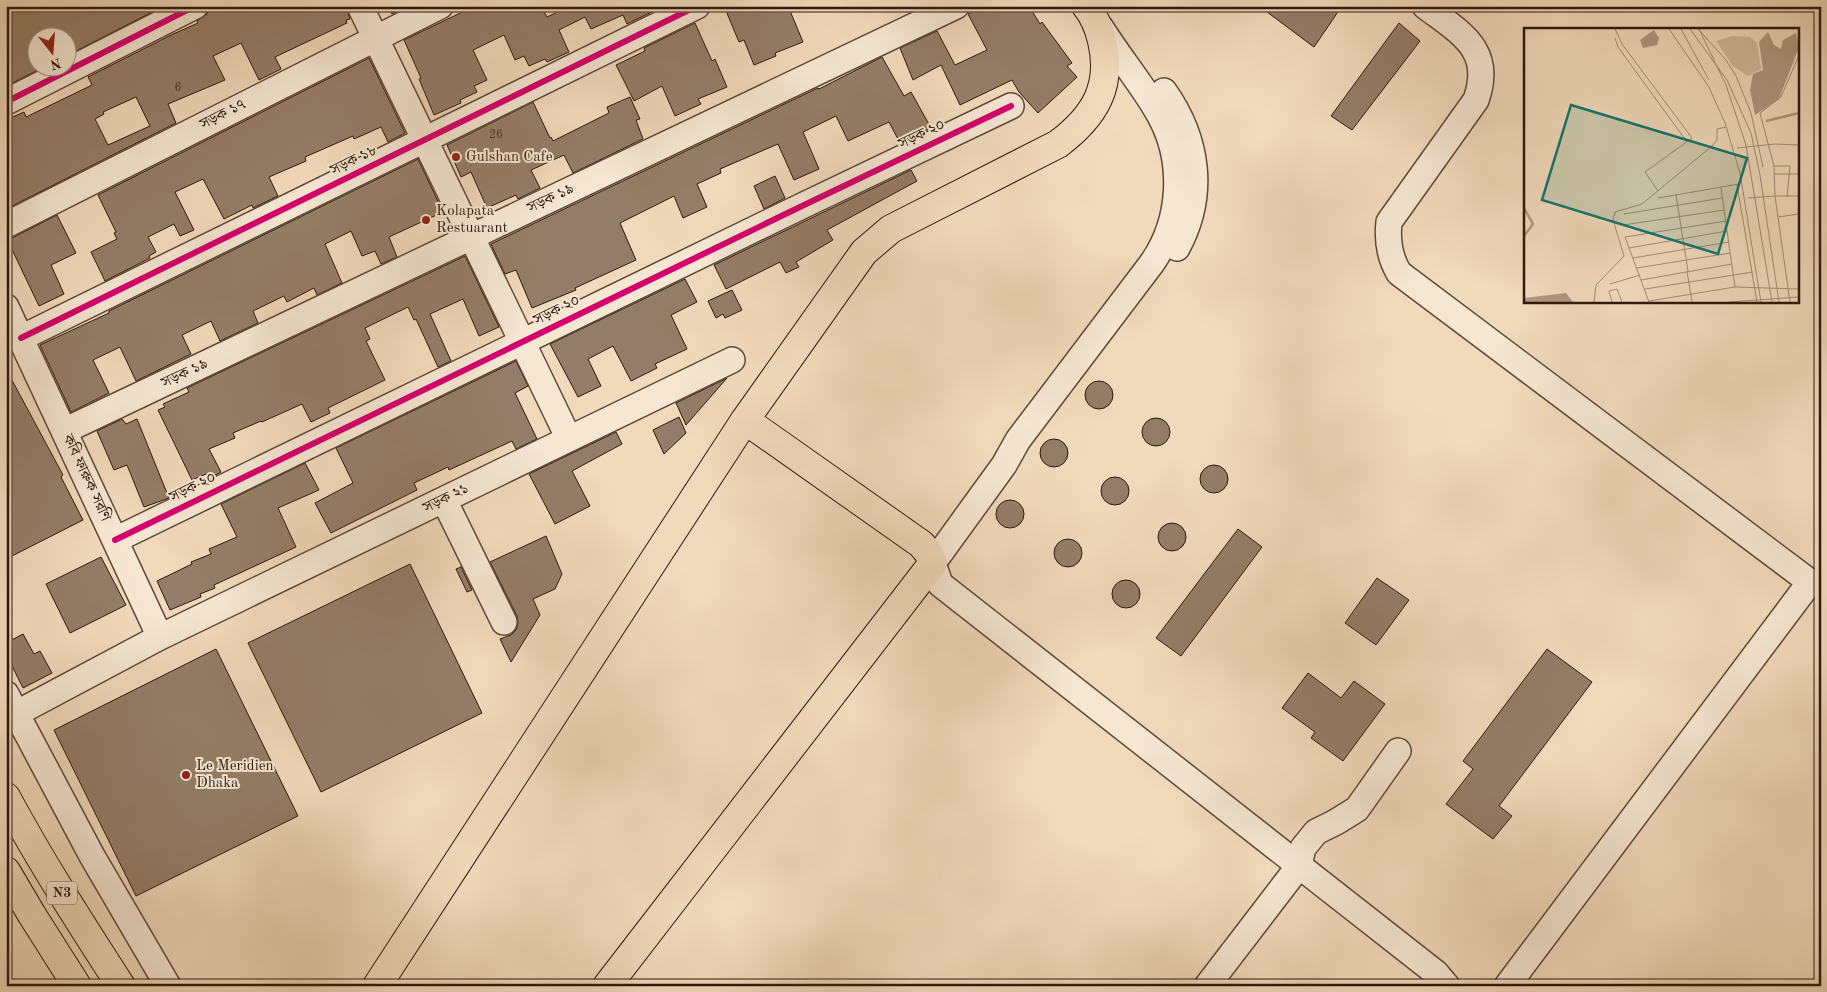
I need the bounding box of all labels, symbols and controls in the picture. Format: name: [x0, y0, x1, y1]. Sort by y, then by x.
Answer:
north arrow: [28, 28, 78, 78]
inset map: [1524, 28, 1800, 302]
text: N: [48, 55, 63, 72]
house number: 6: [175, 82, 182, 94]
street label: সড়ক ১৭: [197, 97, 248, 133]
street label: সড়ক ২০: [895, 118, 948, 153]
house number: 26: [489, 129, 503, 141]
street label: সড়ক ১৮: [327, 143, 380, 179]
place label: Gulshan Cafe: [466, 150, 553, 165]
marker: Gulshan Cafe: [450, 151, 462, 163]
street label: সড়ক ১৯: [524, 182, 577, 217]
place label: Kolapata Restuarant: [436, 204, 508, 236]
marker: Kolapata Restuarant: [420, 214, 432, 226]
street label: সড়ক ২০: [530, 293, 583, 329]
street label: সড়ক ১৯: [158, 357, 211, 392]
street label: কবি ফারুক সরণি: [59, 431, 115, 524]
street label: সড়ক ২০: [166, 470, 219, 506]
street label: সড়ক ২১: [420, 482, 471, 517]
place label: Le Meridien Dhaka: [196, 759, 274, 791]
marker: Le Meridien Dhaka: [180, 769, 192, 781]
road number: N3: [47, 881, 77, 904]

